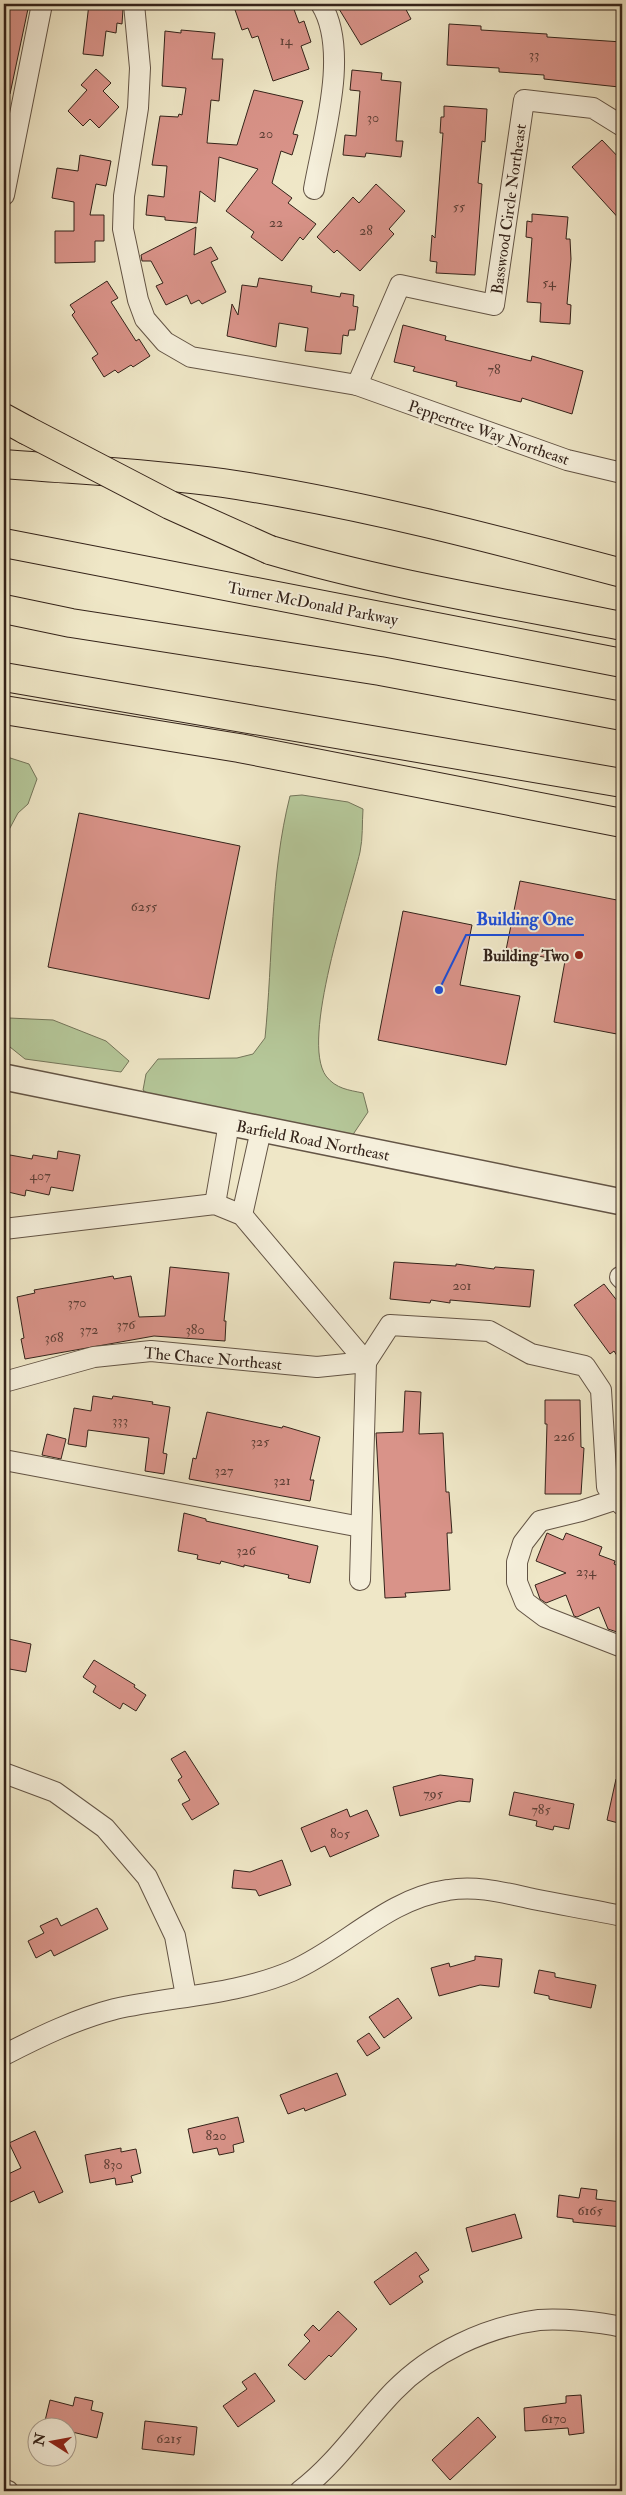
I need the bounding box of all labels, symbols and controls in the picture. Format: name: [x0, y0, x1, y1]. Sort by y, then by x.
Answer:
house number: 14: [280, 32, 294, 49]
house number: 33: [529, 46, 539, 63]
house number: 30: [367, 109, 379, 126]
street label: Basswood Circle Northeast: [487, 123, 531, 296]
house number: 20: [259, 125, 273, 142]
house number: 55: [453, 198, 466, 215]
house number: 22: [269, 214, 283, 231]
house number: 28: [359, 222, 373, 239]
house number: 54: [542, 274, 557, 291]
house number: 78: [488, 361, 501, 378]
street label: Peppertree Way Northeast: [405, 396, 572, 471]
street label: Turner McDonald Parkway: [226, 578, 401, 631]
house number: 6255: [131, 898, 158, 915]
callout: Building One: [466, 902, 584, 935]
text: Building One: [476, 908, 574, 931]
place label: Building Two: [483, 946, 569, 967]
marker: Building Two: [573, 949, 585, 961]
street label: Barfield Road Northeast: [234, 1116, 391, 1166]
house number: 407: [29, 1167, 51, 1184]
house number: 201: [452, 1277, 472, 1294]
house number: 370: [68, 1294, 86, 1311]
house number: 376: [117, 1316, 136, 1333]
house number: 372: [80, 1321, 98, 1338]
house number: 380: [185, 1321, 205, 1338]
house number: 368: [45, 1329, 64, 1346]
street label: The Chace Northeast: [143, 1343, 283, 1375]
house number: 333: [112, 1412, 128, 1429]
house number: 226: [553, 1428, 576, 1445]
house number: 325: [251, 1433, 270, 1450]
house number: 327: [215, 1462, 234, 1479]
house number: 321: [273, 1472, 291, 1489]
house number: 326: [236, 1542, 257, 1559]
house number: 234: [576, 1563, 597, 1580]
house number: 795: [423, 1785, 444, 1802]
house number: 785: [531, 1801, 551, 1818]
house number: 805: [330, 1825, 351, 1842]
house number: 820: [206, 2127, 226, 2144]
house number: 830: [103, 2156, 123, 2173]
house number: 6165: [577, 2202, 603, 2219]
house number: 6170: [541, 2410, 567, 2427]
north arrow: [28, 2418, 78, 2468]
house number: 6215: [156, 2430, 182, 2447]
text: N: [30, 2431, 49, 2448]

